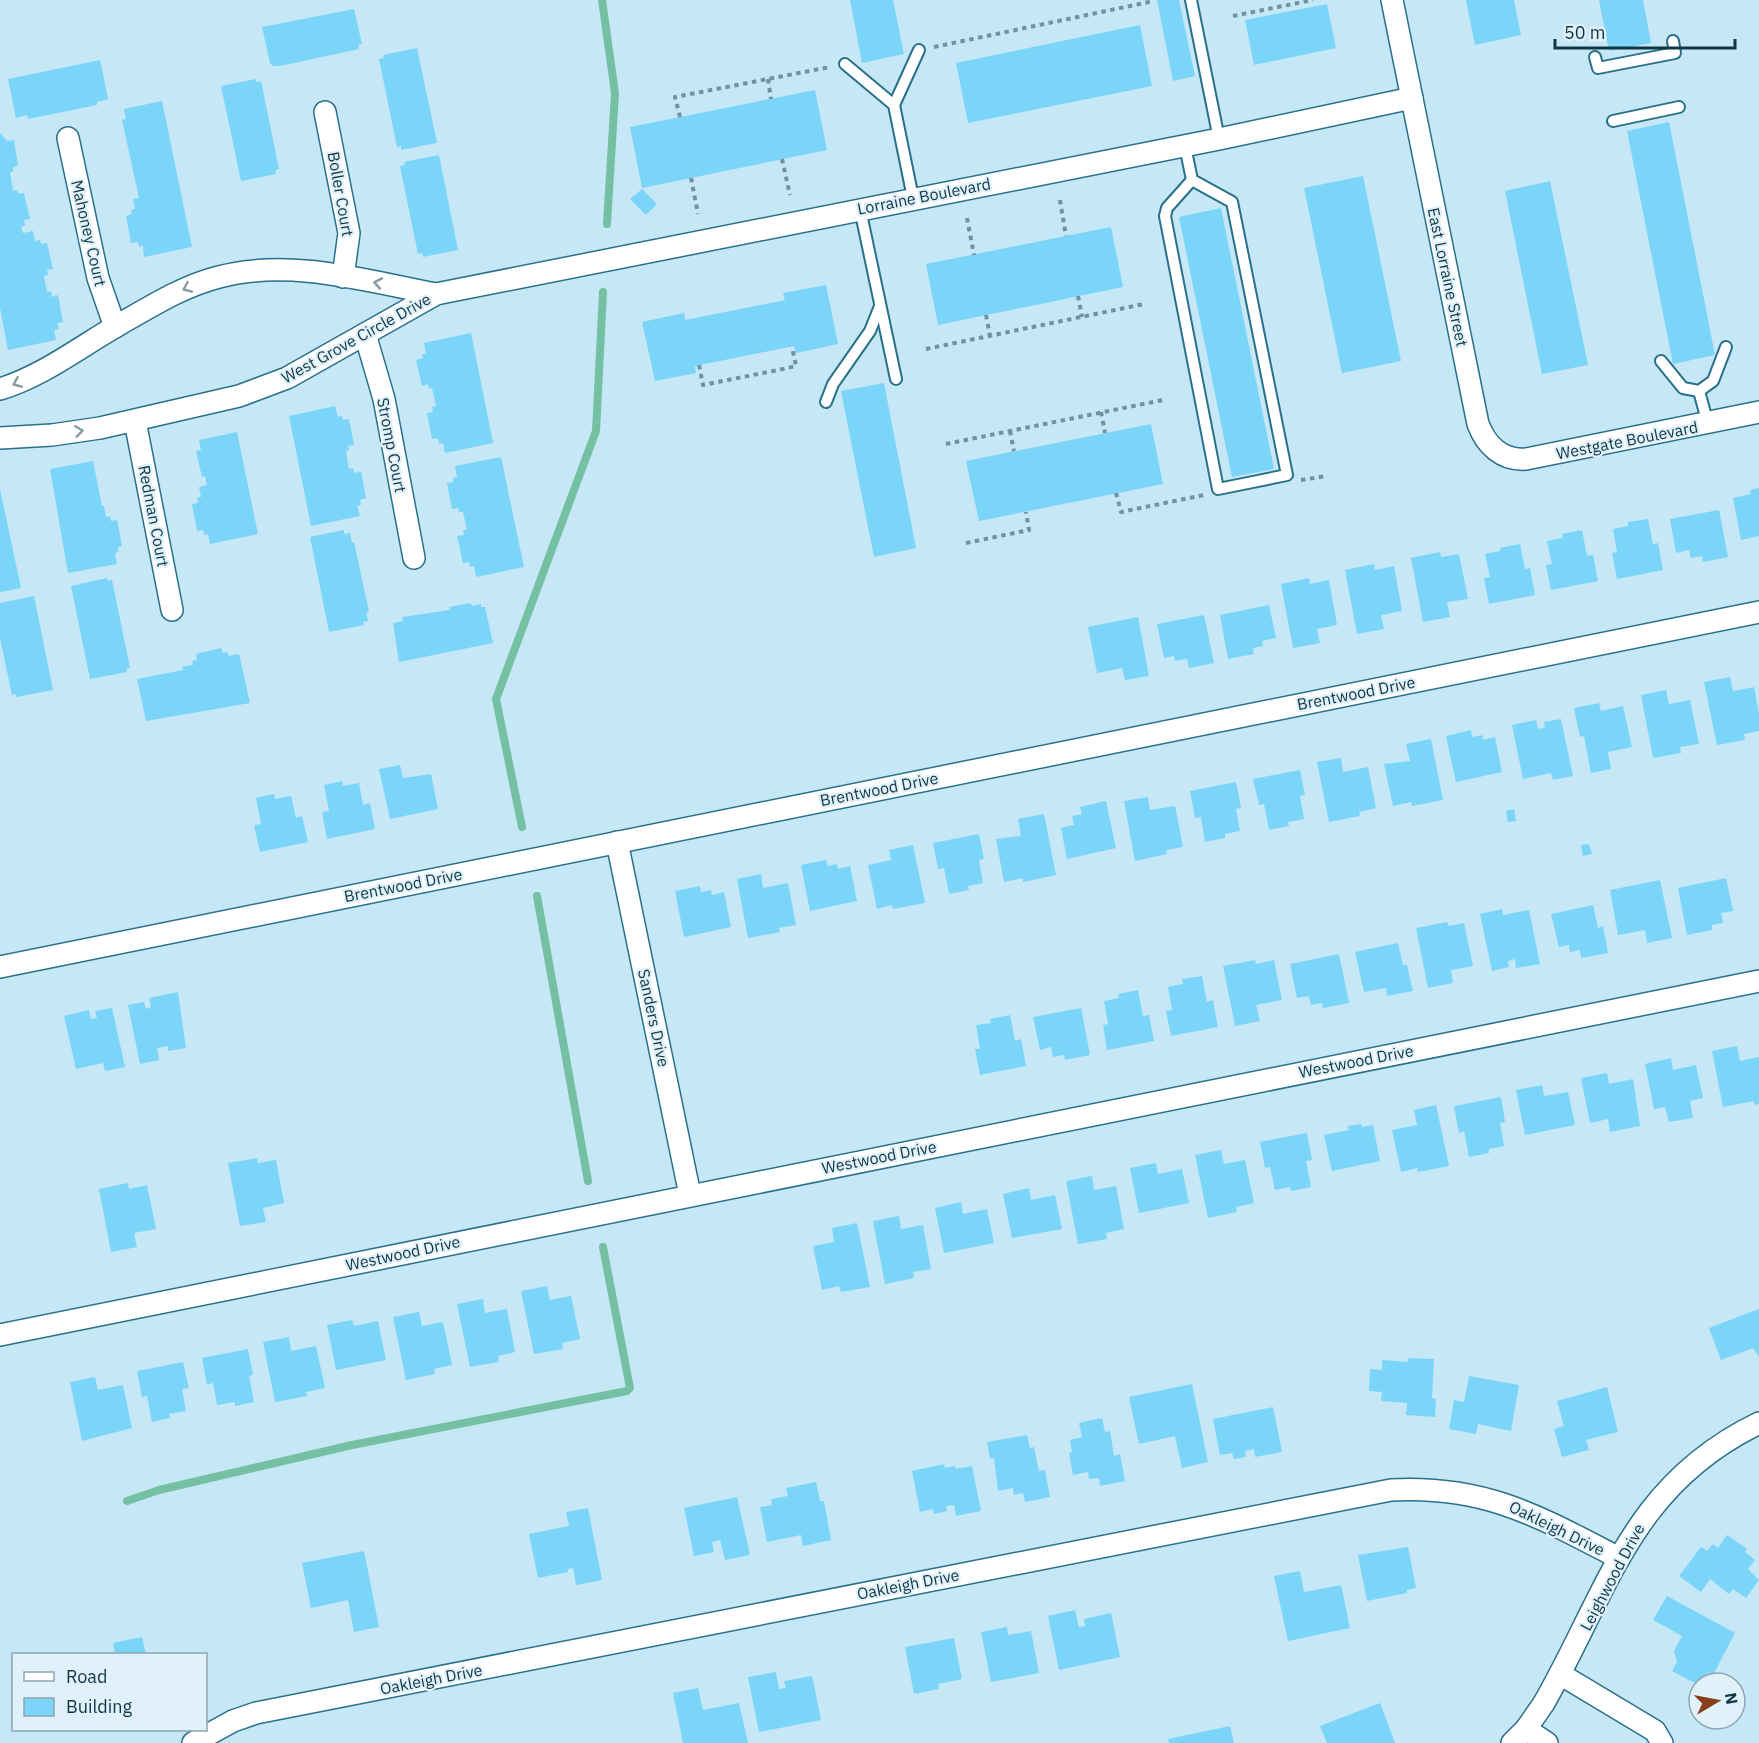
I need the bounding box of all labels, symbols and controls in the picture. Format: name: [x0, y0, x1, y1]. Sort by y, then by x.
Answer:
scale bar: [1555, 12, 1735, 50]
text: 50 m: [1564, 21, 1606, 44]
street label: Boller Court: [324, 150, 358, 238]
street label: Lorraine Boulevard: [856, 173, 992, 219]
street label: Mahoney Court: [67, 178, 111, 288]
street label: East Lorraine Street: [1424, 206, 1472, 348]
one-way arrow: [374, 278, 383, 290]
one-way arrow: [182, 281, 193, 293]
street label: West Grove Circle Drive: [278, 288, 434, 387]
one-way arrow: [12, 376, 23, 388]
street label: Stromp Court: [373, 396, 411, 494]
street label: Westgate Boulevard: [1554, 416, 1700, 464]
one-way arrow: [75, 426, 84, 438]
street label: Redman Court: [134, 464, 174, 568]
street label: Brentwood Drive: [1295, 672, 1417, 714]
street label: Brentwood Drive: [818, 768, 940, 810]
street label: Brentwood Drive: [342, 864, 464, 906]
street label: Sanders Drive: [634, 967, 674, 1069]
street label: Westwood Drive: [1297, 1040, 1415, 1082]
street label: Westwood Drive: [820, 1136, 938, 1178]
street label: Westwood Drive: [344, 1231, 462, 1275]
street label: Oakleigh Drive: [1506, 1496, 1608, 1560]
street label: Leighwood Drive: [1575, 1520, 1649, 1634]
street label: Oakleigh Drive: [855, 1564, 961, 1604]
legend: [12, 1653, 207, 1731]
street label: Oakleigh Drive: [378, 1659, 484, 1699]
text: Road: [66, 1665, 107, 1688]
north arrow: [1687, 1671, 1747, 1731]
text: N: [1721, 1691, 1743, 1706]
text: Building: [66, 1695, 133, 1718]

